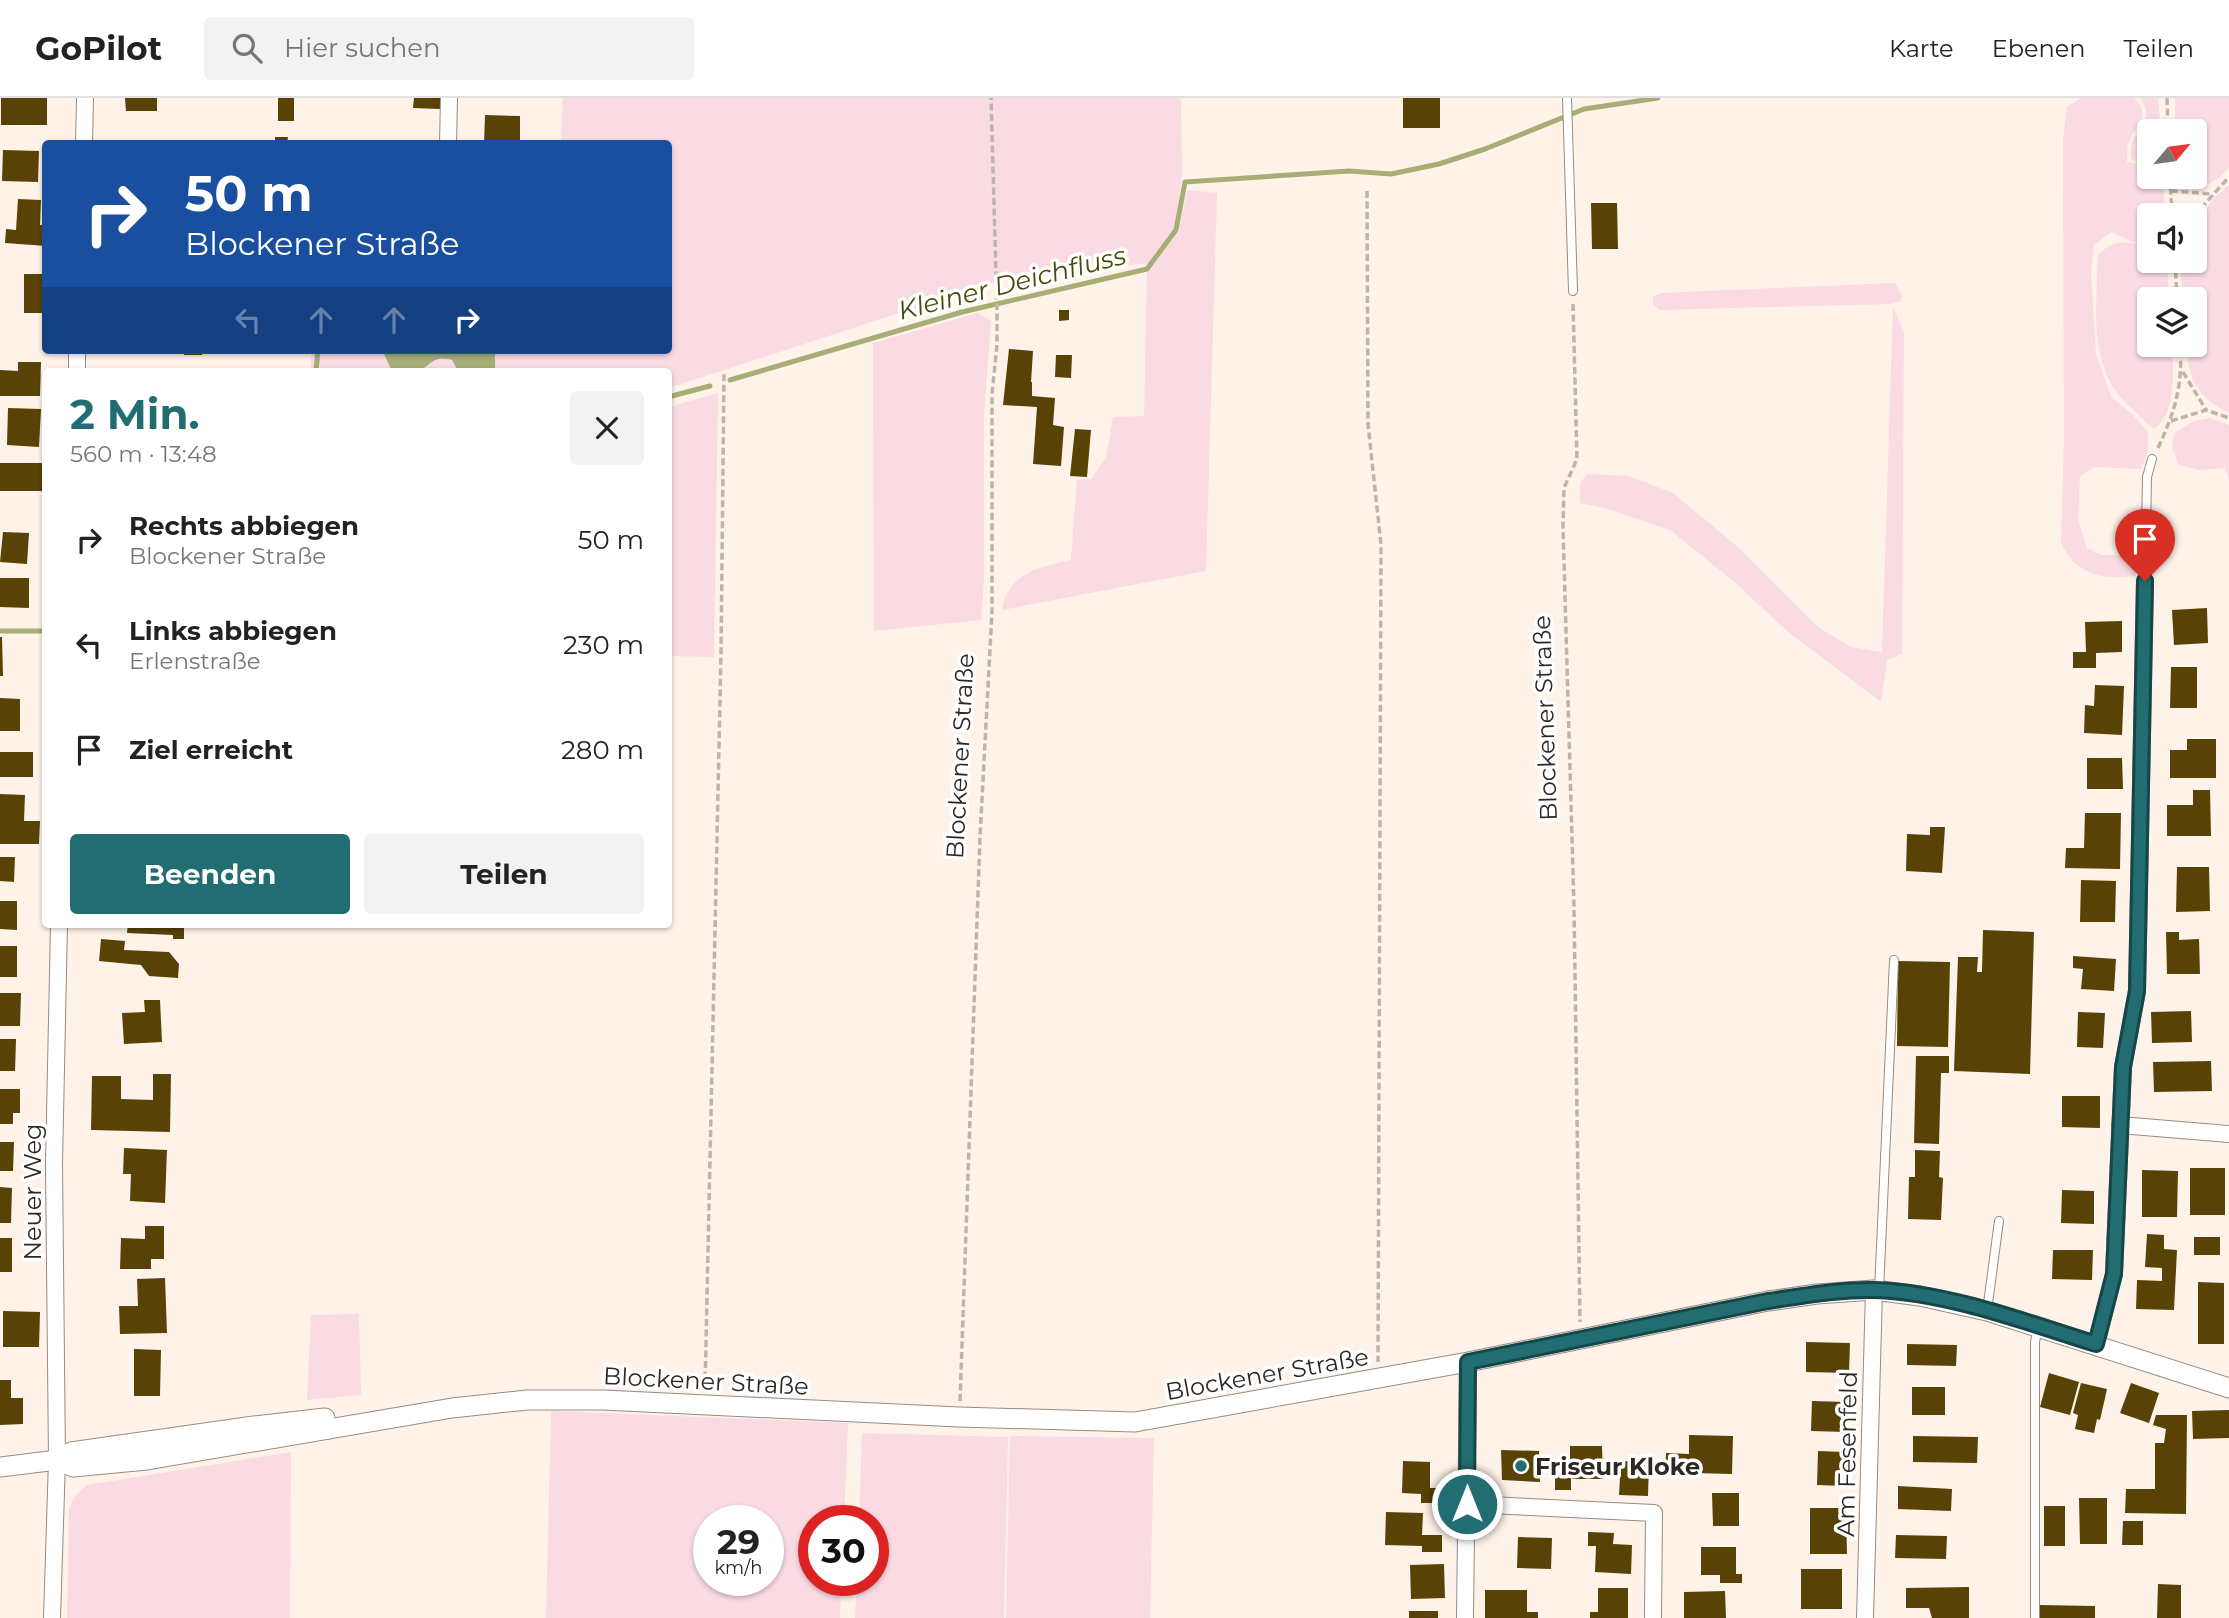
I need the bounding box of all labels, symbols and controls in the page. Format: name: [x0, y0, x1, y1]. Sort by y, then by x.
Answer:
search box: [204, 17, 694, 80]
text: GoPilot: [35, 28, 162, 68]
icon: search: [228, 29, 266, 67]
text: Hier suchen: [284, 32, 441, 64]
text: Karte: [1889, 34, 1954, 63]
text: Ebenen: [1992, 34, 2085, 63]
text: Teilen: [2123, 34, 2194, 63]
north arrow: [2137, 119, 2207, 189]
map controls: [2137, 119, 2207, 357]
text: 50 m: [185, 164, 313, 223]
icon: right: [70, 168, 161, 259]
button: sound: [2137, 203, 2207, 273]
text: Blockener Straße: [185, 224, 459, 263]
water label: Kleiner Deichfluss: [895, 239, 1129, 327]
button: layers: [2137, 287, 2207, 357]
icon: left: [229, 301, 267, 339]
icon: ahead: [302, 301, 340, 339]
icon: ahead: [375, 301, 413, 339]
icon: right: [448, 301, 486, 339]
text: 2 Min.: [70, 388, 199, 440]
button: close: [570, 391, 644, 465]
text: 560 m · 13:48: [70, 440, 217, 468]
pin: [2115, 509, 2175, 581]
text: Rechts abbiegen: [129, 510, 359, 542]
icon: arrive: [2126, 520, 2164, 558]
icon: right: [70, 521, 108, 559]
text: 50 m: [578, 524, 644, 556]
text: Blockener Straße: [129, 542, 326, 570]
text: Links abbiegen: [129, 615, 337, 647]
street label: Blockener Straße: [1527, 615, 1563, 821]
icon: left: [70, 626, 108, 664]
text: 230 m: [563, 629, 644, 661]
text: Erlenstraße: [129, 647, 261, 675]
street label: Blockener Straße: [940, 653, 980, 859]
icon: arrive: [70, 731, 108, 769]
text: Ziel erreicht: [129, 734, 293, 766]
text: 280 m: [561, 734, 644, 766]
button: Beenden: [70, 834, 350, 914]
button: Teilen: [364, 834, 644, 914]
street label: Neuer Weg: [18, 1124, 47, 1260]
street label: Blockener Straße: [1163, 1342, 1371, 1406]
street label: Blockener Straße: [603, 1361, 809, 1401]
street label: Am Fesenfeld: [1831, 1371, 1863, 1537]
place label: Friseur Kloke: [1535, 1452, 1700, 1481]
marker: Friseur Kloke: [1513, 1458, 1529, 1474]
position arrow: [1430, 1467, 1504, 1541]
speed limit sign: 30: [798, 1505, 889, 1596]
text: 29: [717, 1520, 760, 1563]
text: km/h: [714, 1557, 763, 1579]

